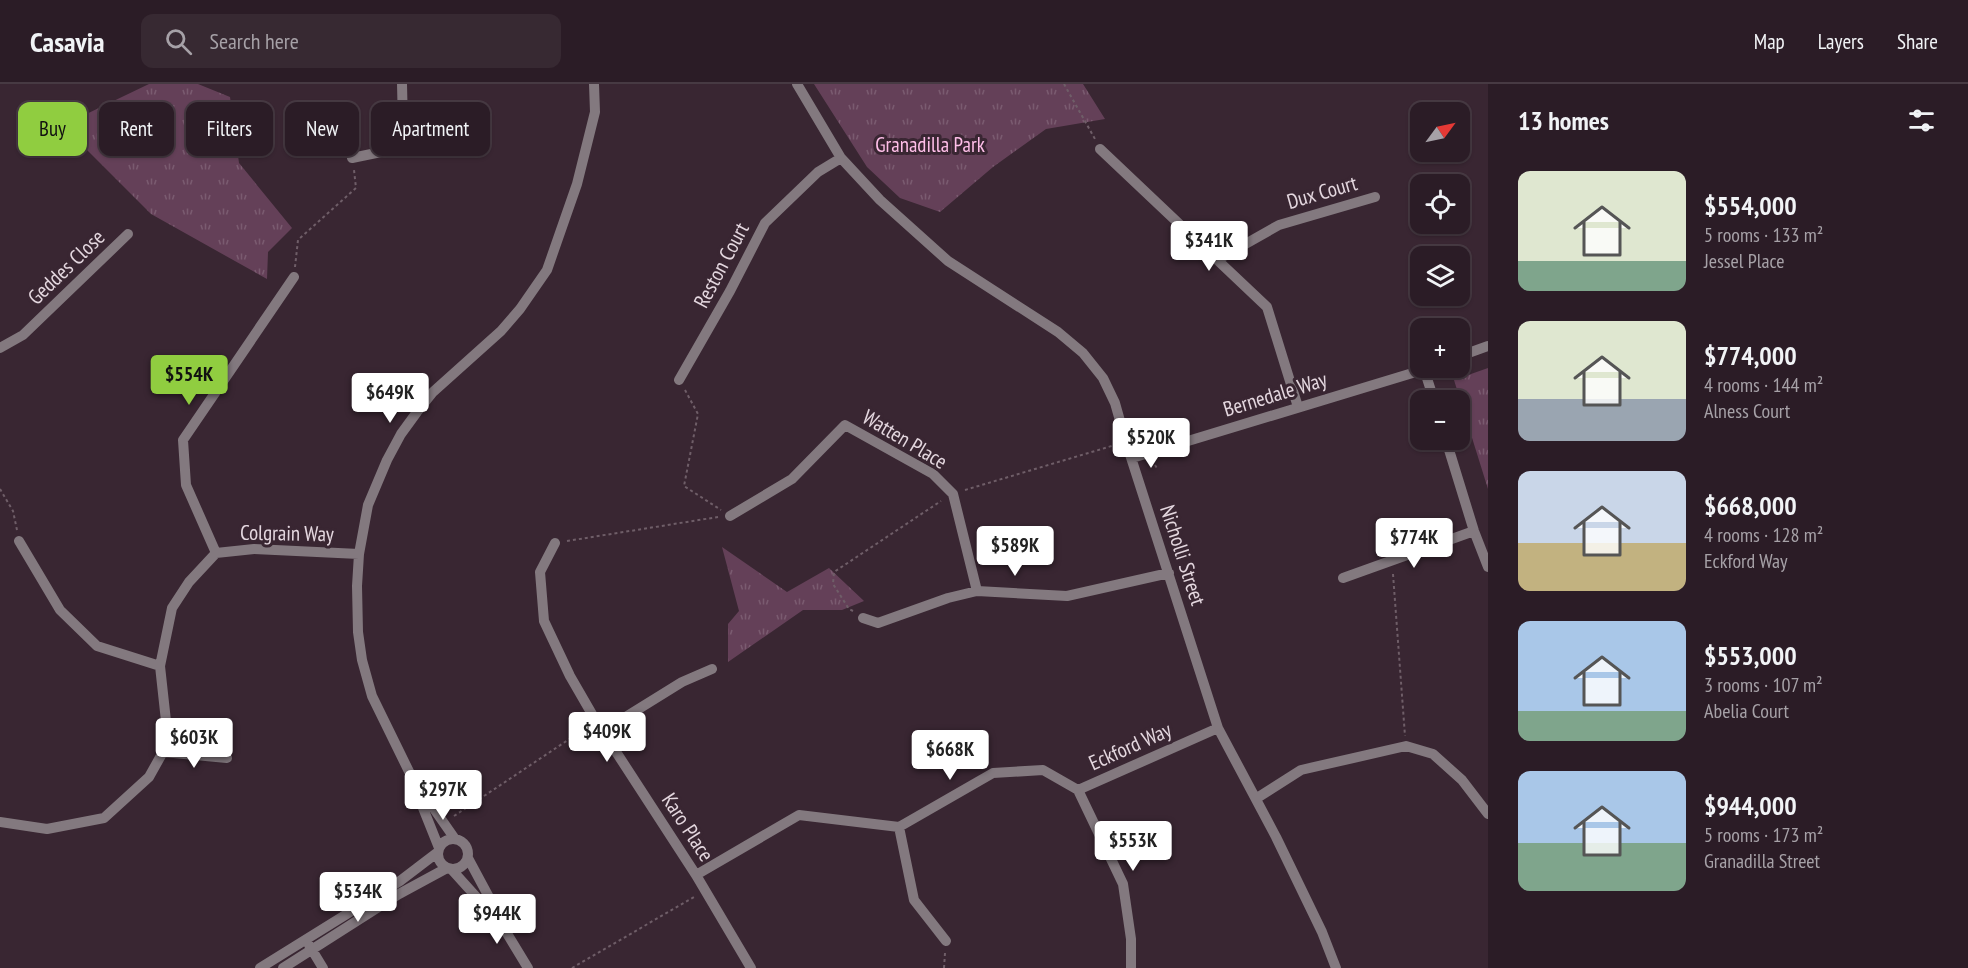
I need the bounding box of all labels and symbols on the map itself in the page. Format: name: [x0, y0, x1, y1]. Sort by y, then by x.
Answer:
north arrow: [1410, 102, 1470, 162]
park label: Granadilla Park: [875, 131, 985, 158]
street label: Dux Court: [1284, 169, 1361, 215]
street label: Reston Court: [687, 218, 755, 312]
pin: $341K: [1167, 221, 1251, 272]
street label: Geddes Close: [22, 224, 110, 310]
pin: $554K: [147, 355, 231, 406]
street label: Bernedale Way: [1220, 365, 1330, 423]
pin: $649K: [348, 373, 432, 424]
street label: Watten Place: [858, 403, 952, 475]
pin: $520K: [1109, 418, 1193, 469]
street label: Nicholli Street: [1154, 501, 1212, 609]
pin: $774K: [1372, 518, 1456, 569]
street label: Colgrain Way: [240, 519, 334, 547]
pin: $589K: [973, 526, 1057, 577]
pin: $409K: [565, 712, 649, 763]
street label: Eckford Way: [1084, 716, 1176, 776]
pin: $603K: [152, 718, 236, 769]
pin: $668K: [908, 730, 992, 781]
pin: $297K: [401, 770, 485, 821]
street label: Karo Place: [656, 788, 720, 866]
pin: $553K: [1091, 821, 1175, 872]
pin: $534K: [316, 872, 400, 923]
pin: $944K: [455, 894, 539, 945]

